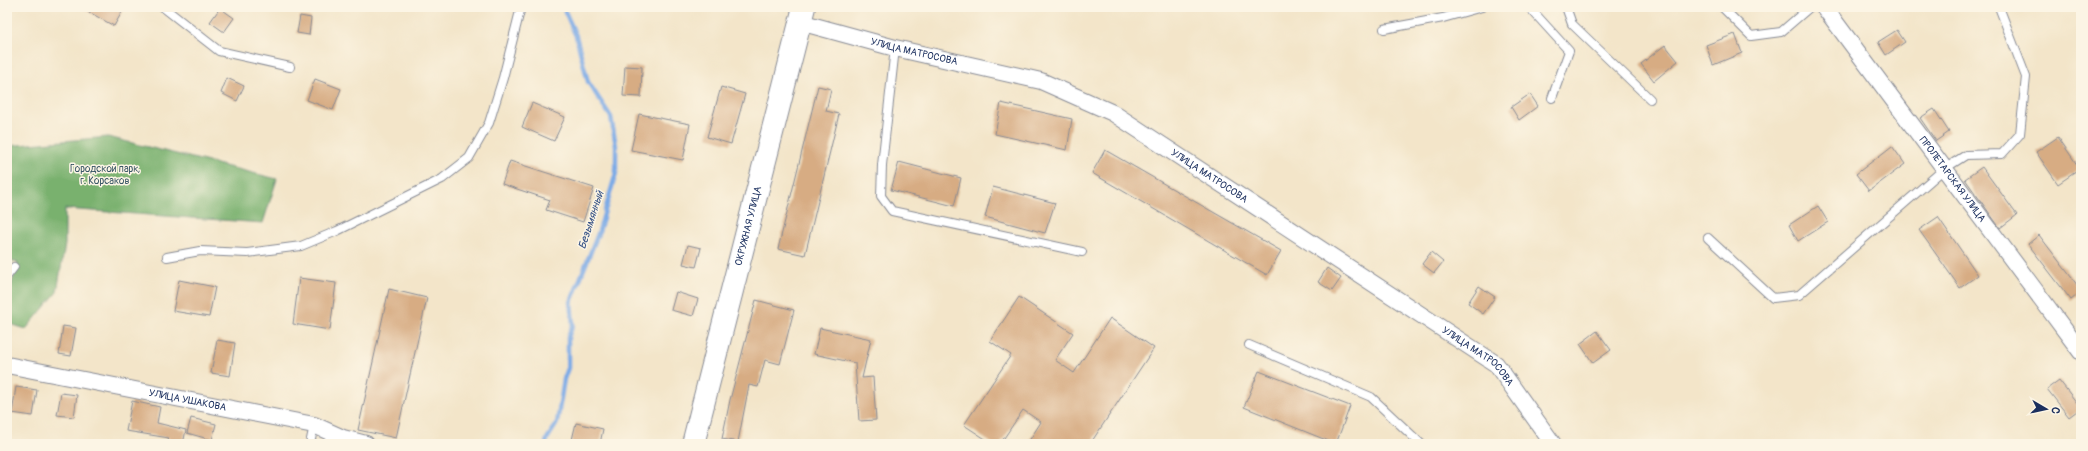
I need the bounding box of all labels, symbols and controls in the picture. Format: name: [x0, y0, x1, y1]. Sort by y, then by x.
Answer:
street label: УЛИЦА МАТРОСОВА: [869, 36, 959, 68]
street label: ПРОЛЕТАРСКАЯ УЛИЦА: [1917, 134, 1988, 225]
street label: УЛИЦА МАТРОСОВА: [1169, 147, 1250, 206]
park label: Городской парк, г. Корсаков: [70, 163, 140, 187]
street label: ОКРУЖНАЯ УЛИЦА: [733, 184, 764, 267]
water label: Безымянный: [576, 188, 607, 251]
street label: УЛИЦА МАТРОСОВА: [1440, 324, 1516, 389]
street label: УЛИЦА УШАКОВА: [148, 387, 228, 414]
north arrow: [2026, 389, 2066, 429]
text: С: [2048, 406, 2062, 415]

